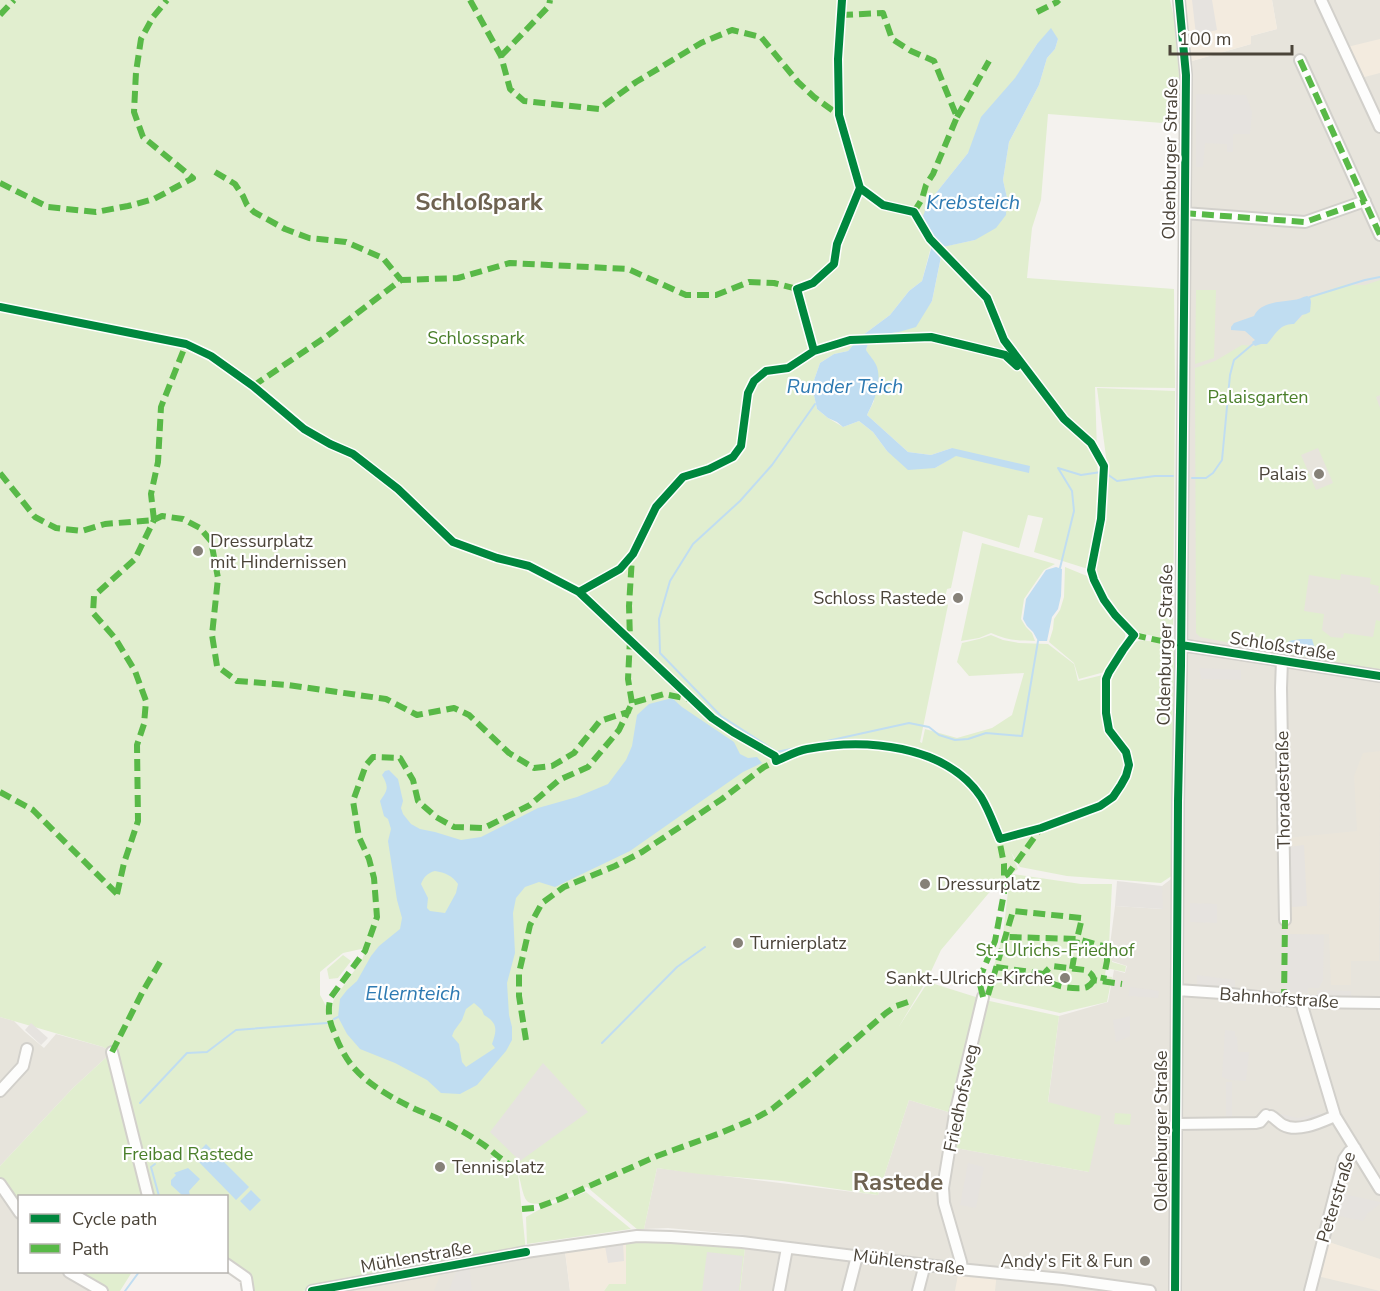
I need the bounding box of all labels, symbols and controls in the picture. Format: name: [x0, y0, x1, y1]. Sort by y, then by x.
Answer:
scale bar: [1170, 18, 1292, 56]
text: 100 m: [1179, 27, 1231, 51]
street label: Oldenburger Straße: [1157, 78, 1183, 240]
district label: Schloßpark: [415, 186, 544, 218]
water label: Krebsteich: [926, 189, 1020, 216]
park label: Schlosspark: [427, 326, 526, 350]
water label: Runder Teich: [787, 373, 903, 400]
park label: Palaisgarten: [1207, 385, 1309, 409]
place label: Palais: [1259, 462, 1307, 486]
marker: Palais: [1312, 467, 1326, 481]
place label: Dressurplatz mit Hindernissen: [210, 529, 347, 574]
marker: Dressurplatz mit Hindernissen: [191, 544, 205, 558]
street label: Oldenburger Straße: [1152, 564, 1178, 726]
place label: Schloss Rastede: [813, 586, 946, 610]
marker: Schloss Rastede: [951, 591, 965, 605]
street label: Schloßstraße: [1228, 626, 1338, 666]
street label: Thoradestraße: [1270, 731, 1296, 849]
place label: Dressurplatz: [937, 872, 1040, 896]
marker: Dressurplatz: [918, 877, 932, 891]
place label: Turnierplatz: [750, 931, 847, 955]
marker: Turnierplatz: [731, 936, 745, 950]
park label: St.-Ulrichs-Friedhof: [976, 938, 1135, 962]
place label: Sankt-Ulrichs-Kirche: [886, 966, 1053, 990]
marker: Sankt-Ulrichs-Kirche: [1058, 971, 1072, 985]
water label: Ellernteich: [365, 980, 461, 1007]
street label: Bahnhofstraße: [1219, 982, 1339, 1014]
street label: Friedhofsweg: [938, 1042, 984, 1154]
street label: Oldenburger Straße: [1149, 1050, 1173, 1212]
park label: Freibad Rastede: [123, 1142, 253, 1166]
street label: Peterstraße: [1311, 1148, 1361, 1246]
place label: Tennisplatz: [452, 1155, 544, 1179]
marker: Tennisplatz: [433, 1160, 447, 1174]
district label: Rastede: [853, 1166, 943, 1198]
legend: [18, 1195, 228, 1273]
text: Cycle path: [72, 1207, 157, 1231]
street label: Mühlenstraße: [359, 1235, 473, 1279]
text: Path: [72, 1237, 109, 1261]
street label: Mühlenstraße: [852, 1243, 966, 1281]
place label: Andy's Fit & Fun: [1001, 1249, 1133, 1273]
marker: Andy's Fit & Fun: [1138, 1254, 1152, 1268]

